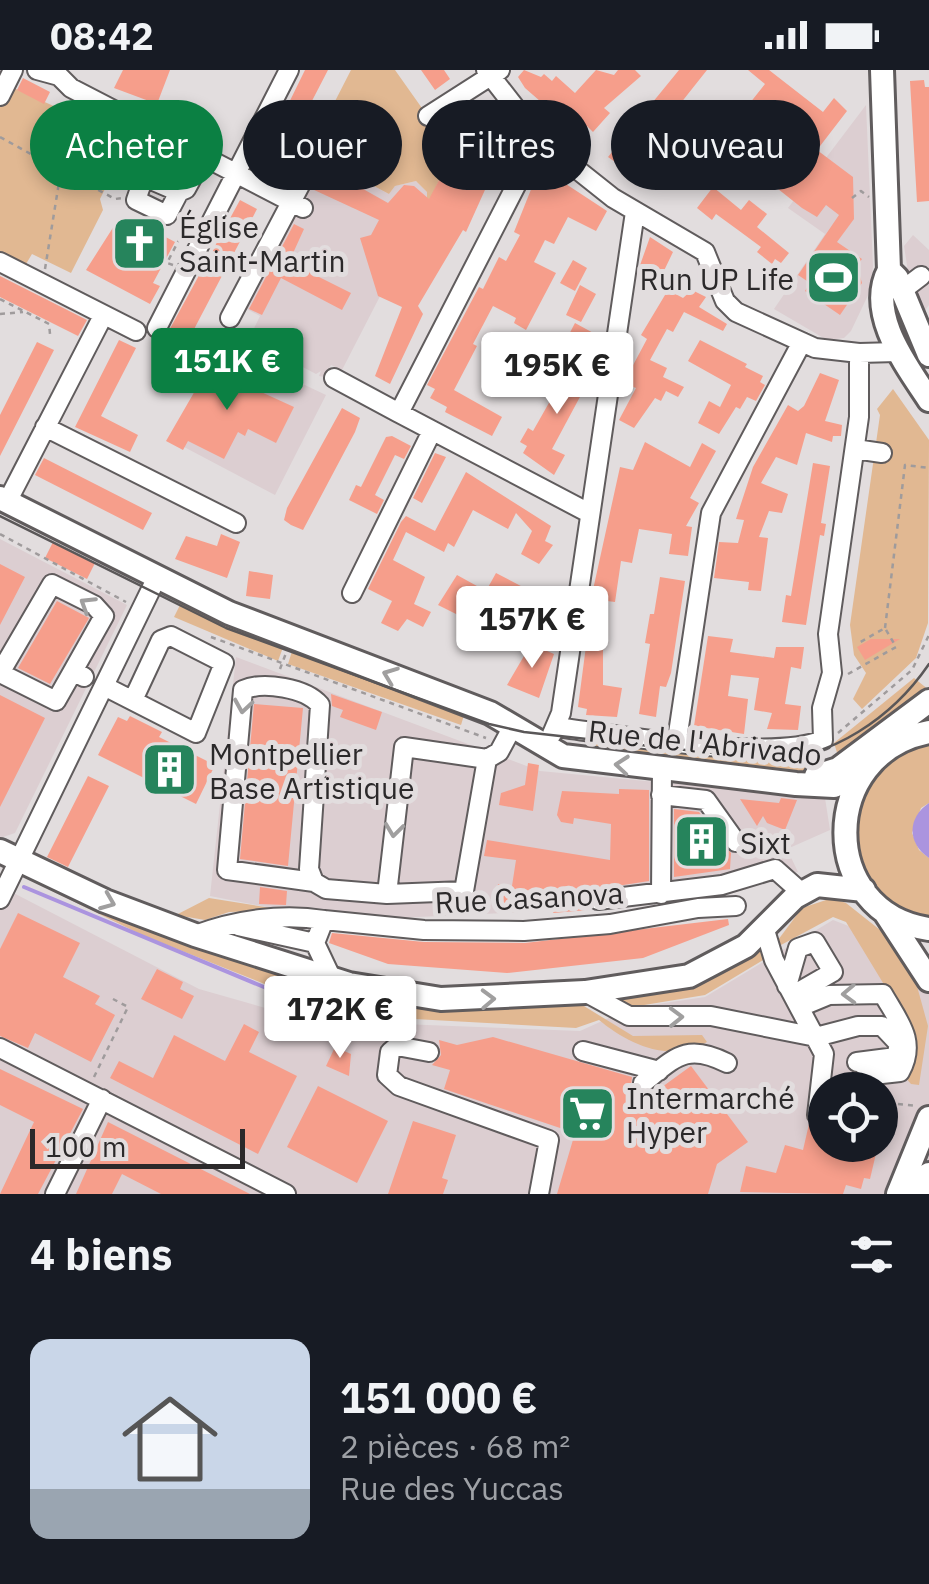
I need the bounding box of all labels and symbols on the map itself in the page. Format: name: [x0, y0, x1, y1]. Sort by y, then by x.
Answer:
place label: Église Saint-Martin: [179, 207, 345, 280]
church icon: Église Saint-Martin: [110, 213, 170, 273]
sports icon: Run UP Life: [803, 248, 863, 308]
place label: Run UP Life: [639, 259, 794, 298]
pin: 151K €: [146, 328, 308, 413]
pin: 195K €: [476, 332, 638, 417]
pin: 157K €: [451, 586, 613, 671]
one-way arrow: [79, 597, 97, 616]
one-way arrow: [383, 666, 400, 687]
one-way arrow: [233, 697, 255, 714]
street label: Rue de l'Abrivado: [586, 710, 824, 774]
place label: Montpellier Base Artistique: [209, 734, 415, 807]
building icon: Montpellier Base Artistique: [140, 740, 200, 800]
one-way arrow: [613, 754, 629, 776]
building icon: Sixt: [671, 812, 731, 872]
one-way arrow: [384, 822, 405, 838]
place label: Sixt: [740, 823, 791, 862]
street label: Rue Casanova: [434, 873, 624, 921]
one-way arrow: [98, 890, 116, 910]
pin: 172K €: [259, 976, 421, 1061]
one-way arrow: [840, 983, 856, 1004]
one-way arrow: [480, 989, 496, 1010]
one-way arrow: [668, 1006, 684, 1027]
place label: Intermarché Hyper: [626, 1078, 795, 1151]
supermarket icon: Intermarché Hyper: [557, 1084, 617, 1144]
scale bar: [30, 1124, 245, 1168]

